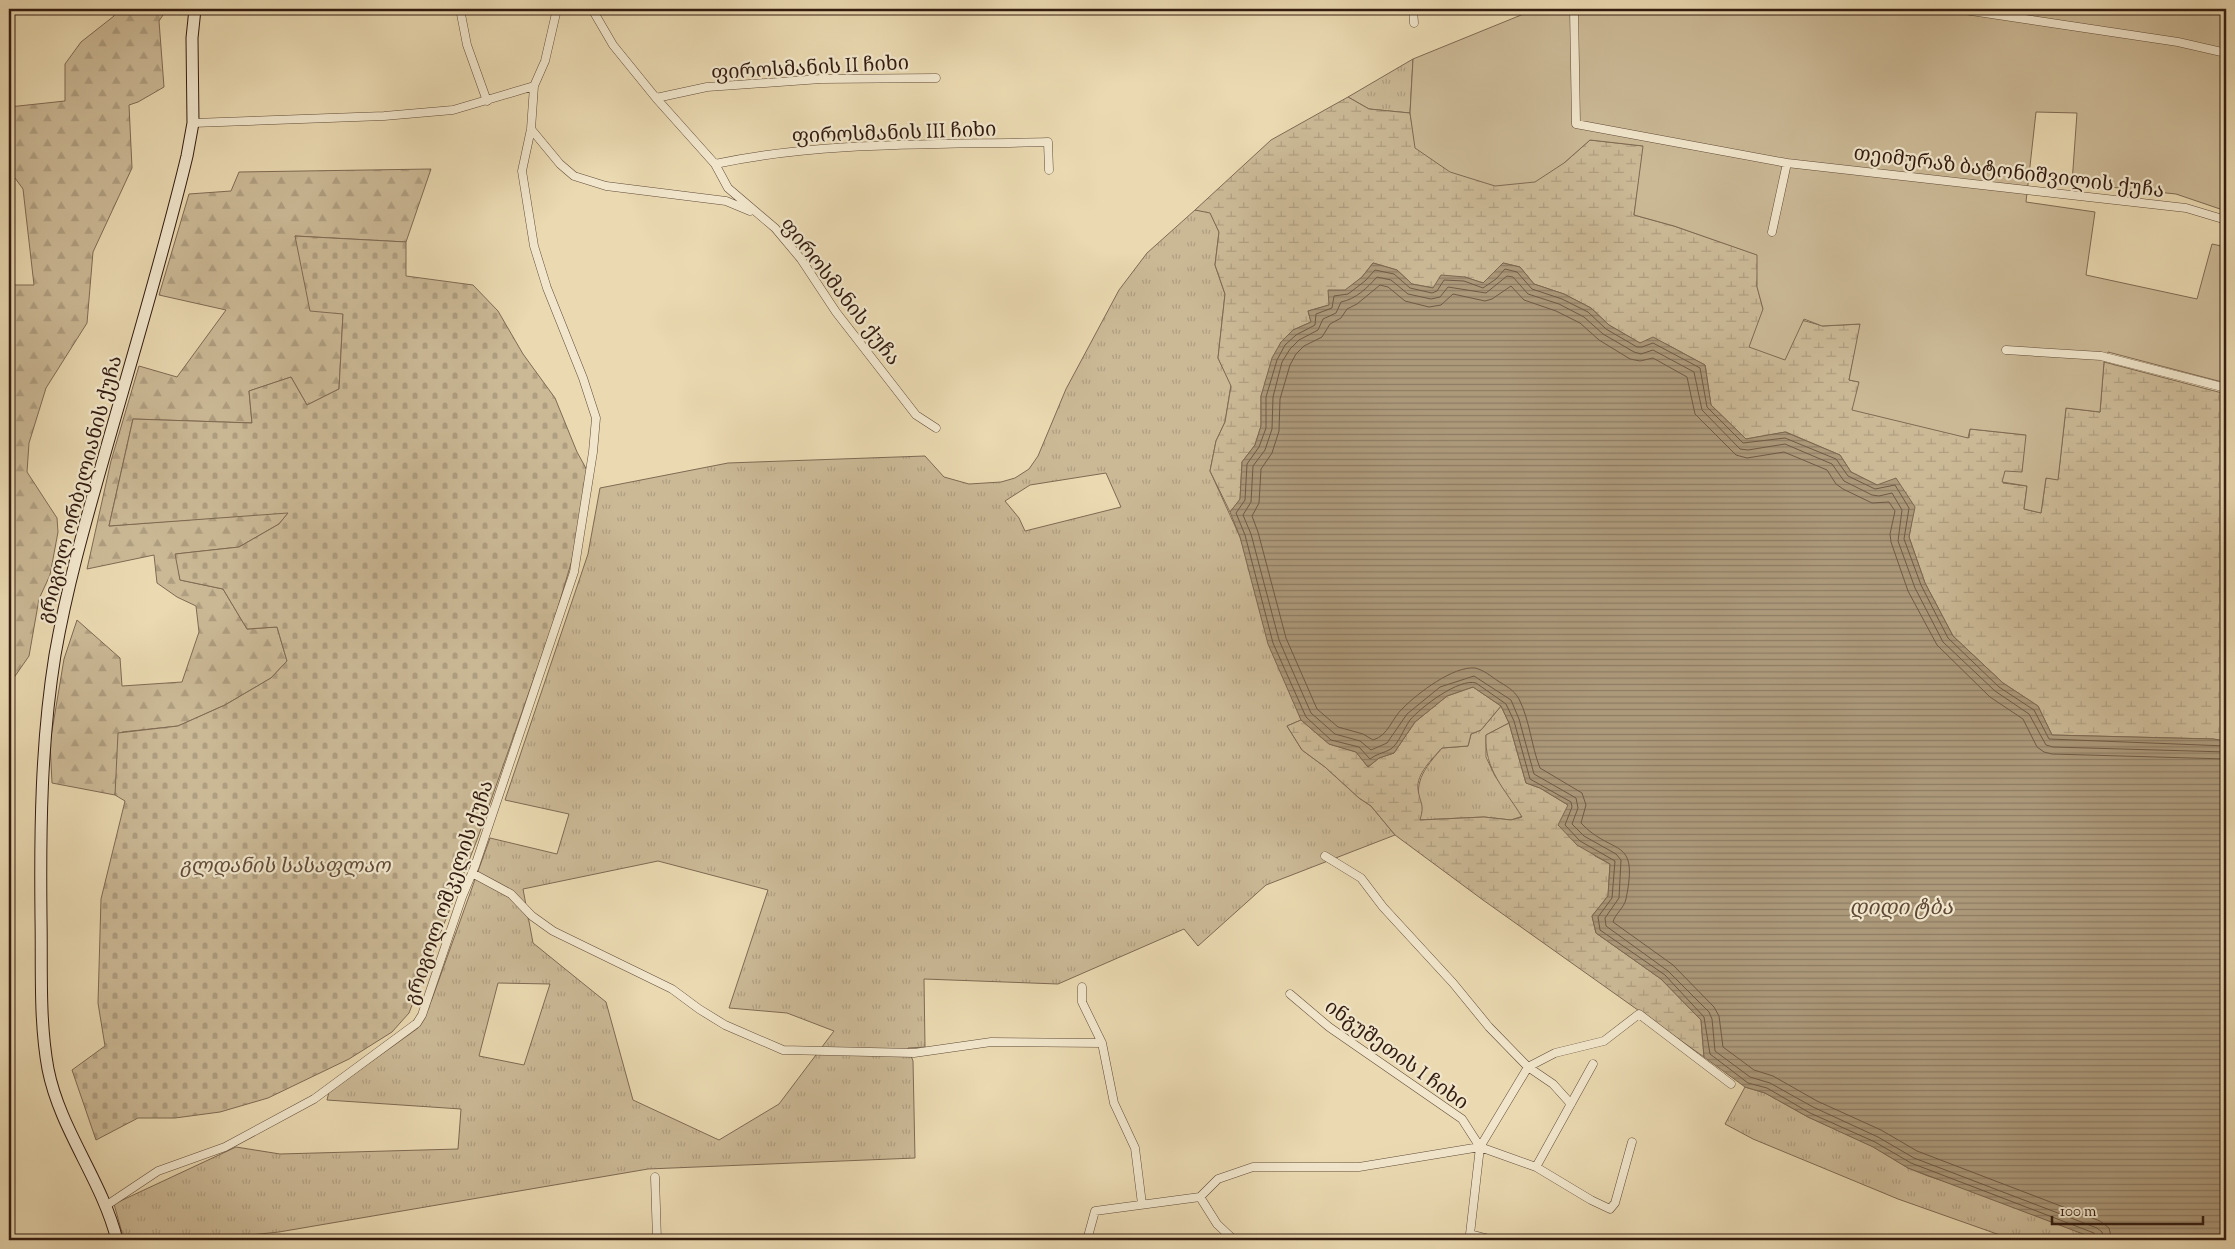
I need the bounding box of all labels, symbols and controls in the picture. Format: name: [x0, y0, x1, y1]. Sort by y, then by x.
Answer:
street label: ფიროსმანის II ჩიხი: [710, 50, 910, 89]
street label: ფიროსმანის III ჩიხი: [791, 116, 997, 153]
street label: თეიმურაზ ბატონიშვილის ქუჩა: [1852, 140, 2166, 207]
street label: ფიროსმანის ქუჩა: [772, 212, 906, 373]
street label: გრიგოლ ორბელიანის ქუჩა: [32, 353, 131, 627]
street label: გრიგოლ ოშკელის ქუჩა: [398, 777, 502, 1009]
park label: გლდანის სასაფლაო: [180, 853, 391, 882]
water label: დიდი ტბა: [1849, 894, 1953, 924]
street label: ინგუშეთის I ჩიხი: [1318, 994, 1474, 1118]
scale bar: [2052, 1194, 2204, 1226]
text: 100 m: [2060, 1202, 2097, 1223]

